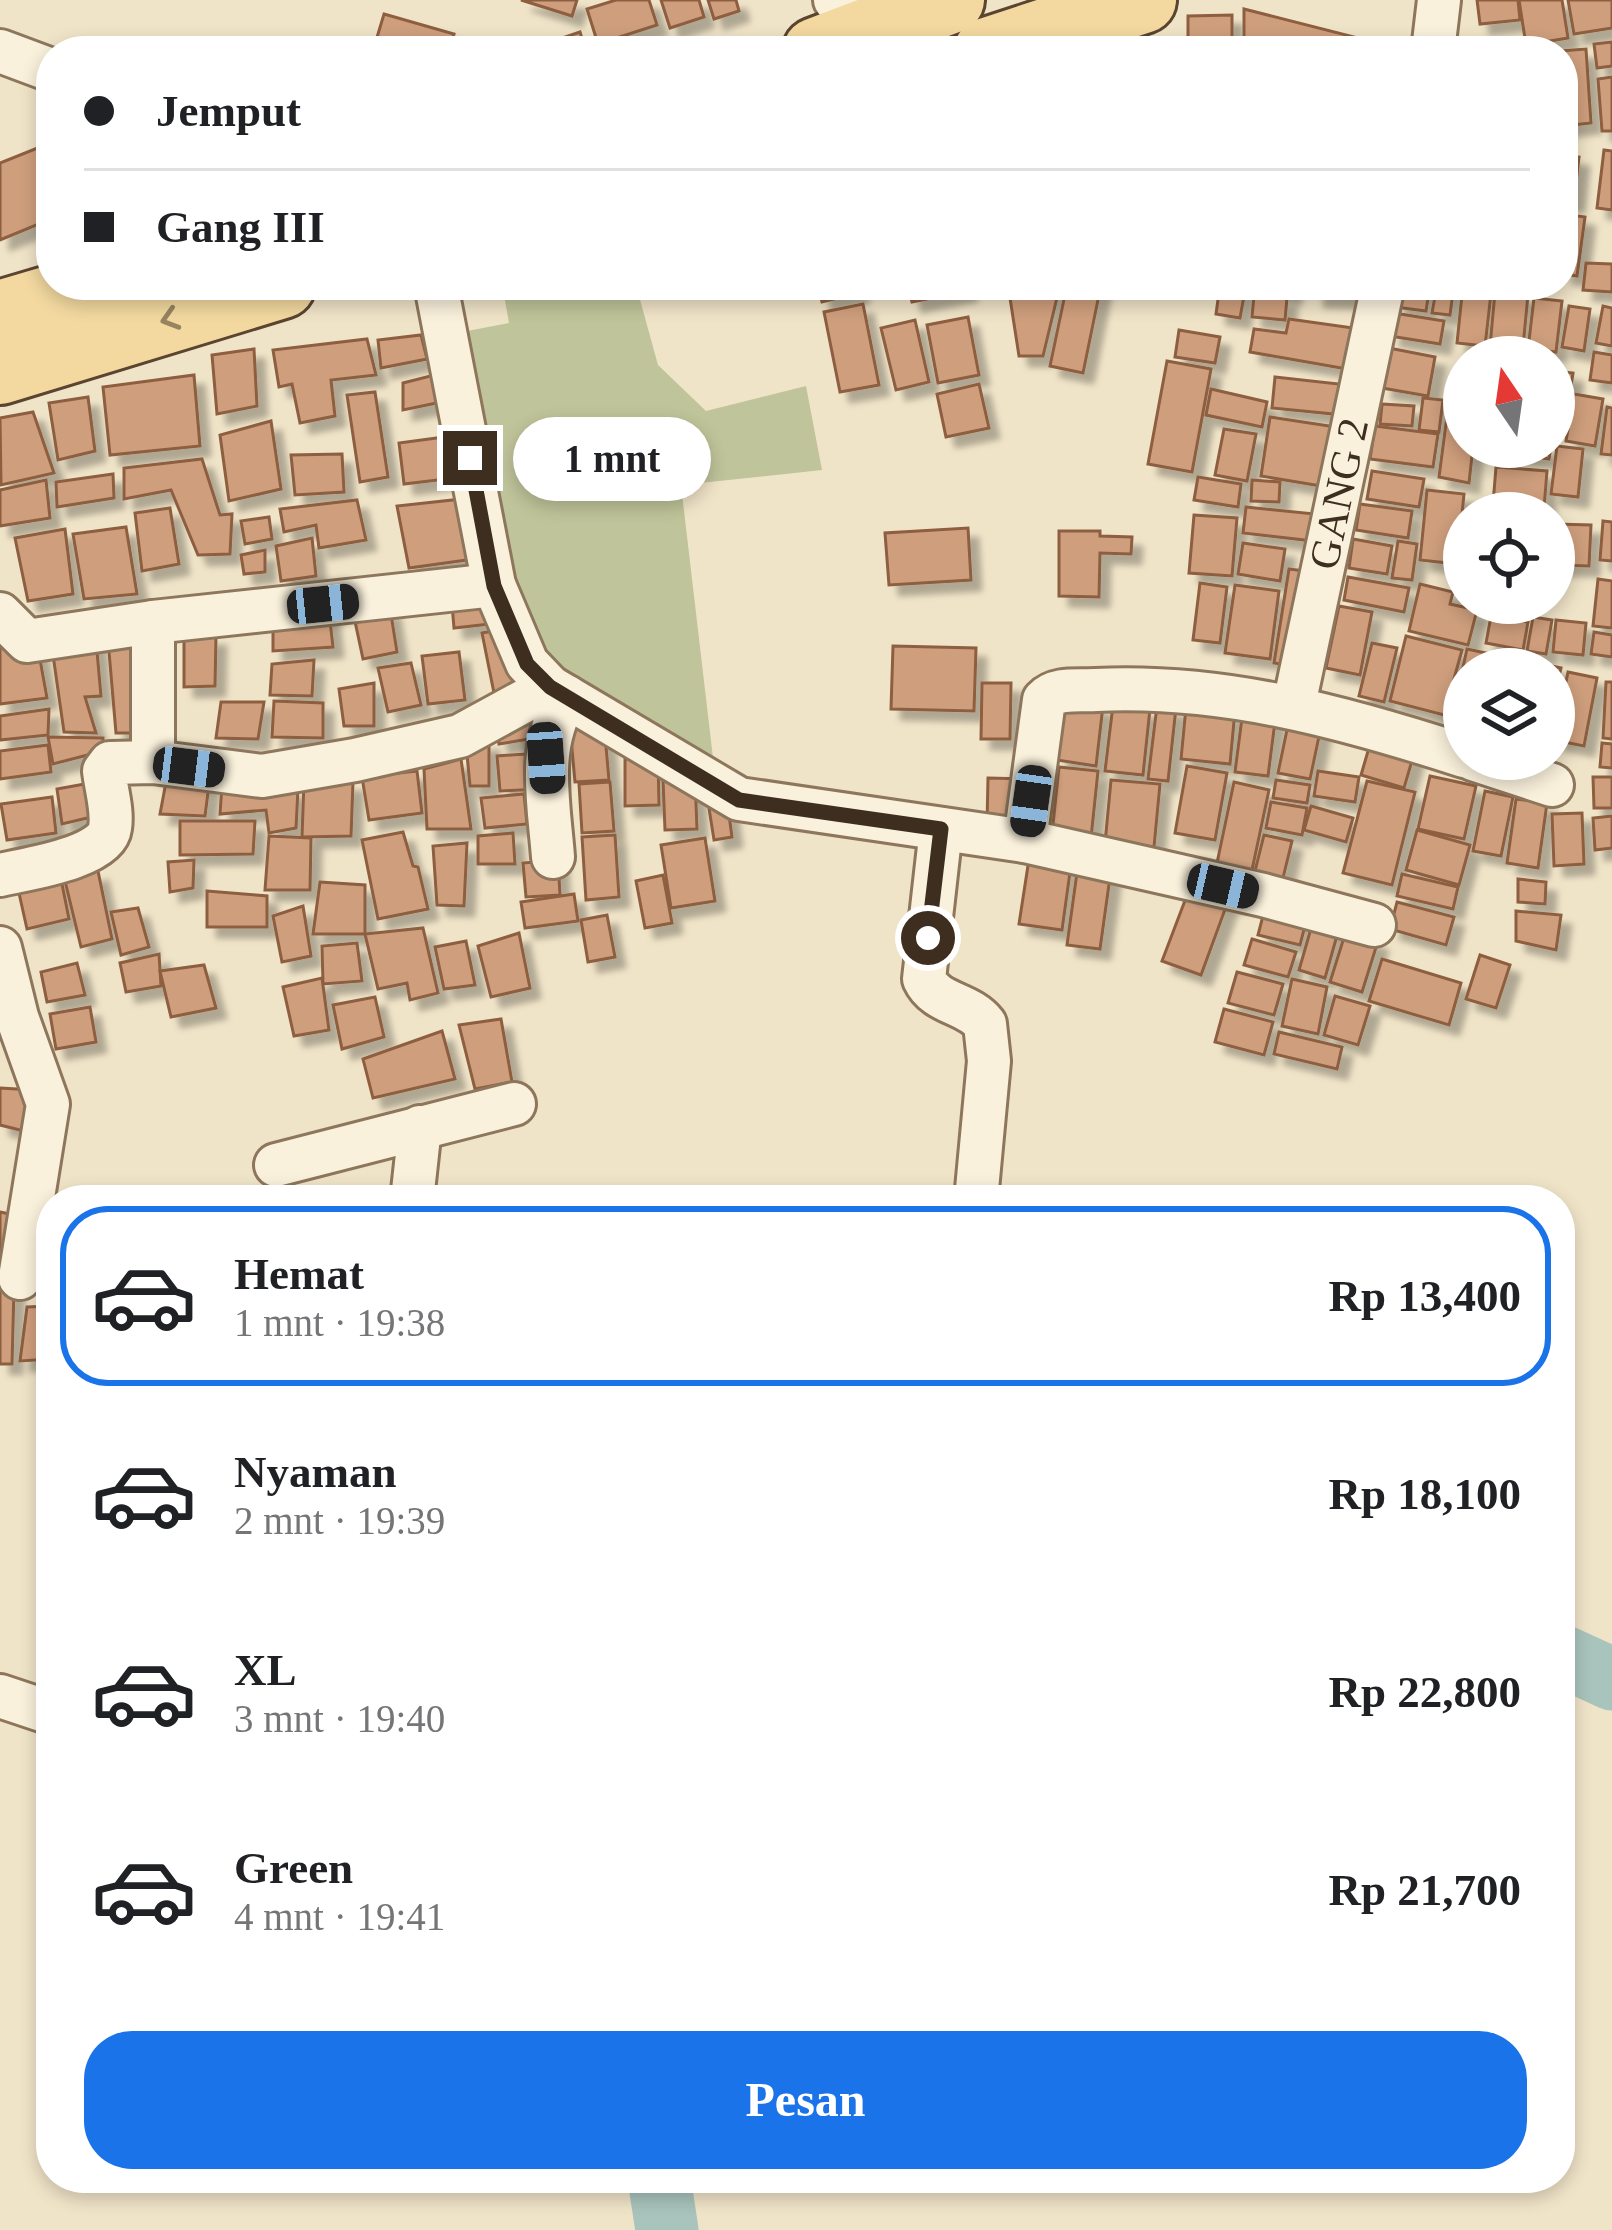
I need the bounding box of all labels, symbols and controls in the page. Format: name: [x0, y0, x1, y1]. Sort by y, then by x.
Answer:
text: Jemput: [156, 86, 301, 136]
text: Gang III: [156, 202, 325, 252]
one-way arrow: [160, 305, 181, 330]
north arrow: [1443, 336, 1575, 468]
map controls: [1443, 336, 1575, 780]
street label: GANG 2: [1300, 414, 1377, 573]
callout: 1 mnt: [512, 416, 710, 500]
route end: [443, 431, 497, 485]
text: 1 mnt: [564, 437, 660, 480]
button: locate: [1443, 492, 1575, 624]
car: [285, 582, 361, 626]
button: layers: [1443, 648, 1575, 780]
car: [526, 721, 566, 795]
car: [151, 745, 227, 789]
car: [1008, 763, 1054, 839]
car: [1184, 860, 1262, 912]
route start: [901, 911, 955, 965]
icon: car: [90, 1242, 198, 1350]
text: Hemat: [234, 1249, 364, 1299]
text: Rp 13,400: [1328, 1271, 1521, 1321]
text: 1 mnt · 19:38: [234, 1301, 445, 1344]
icon: car: [90, 1440, 198, 1548]
text: Nyaman: [234, 1447, 397, 1497]
text: Rp 18,100: [1328, 1469, 1521, 1519]
text: 2 mnt · 19:39: [234, 1499, 445, 1542]
icon: car: [90, 1638, 198, 1746]
text: XL: [234, 1645, 297, 1695]
text: Rp 22,800: [1328, 1667, 1521, 1717]
text: 3 mnt · 19:40: [234, 1697, 445, 1740]
icon: car: [90, 1836, 198, 1944]
text: Green: [234, 1843, 353, 1893]
text: Rp 21,700: [1328, 1865, 1521, 1915]
text: 4 mnt · 19:41: [234, 1895, 445, 1938]
button: Pesan: [84, 2031, 1527, 2169]

